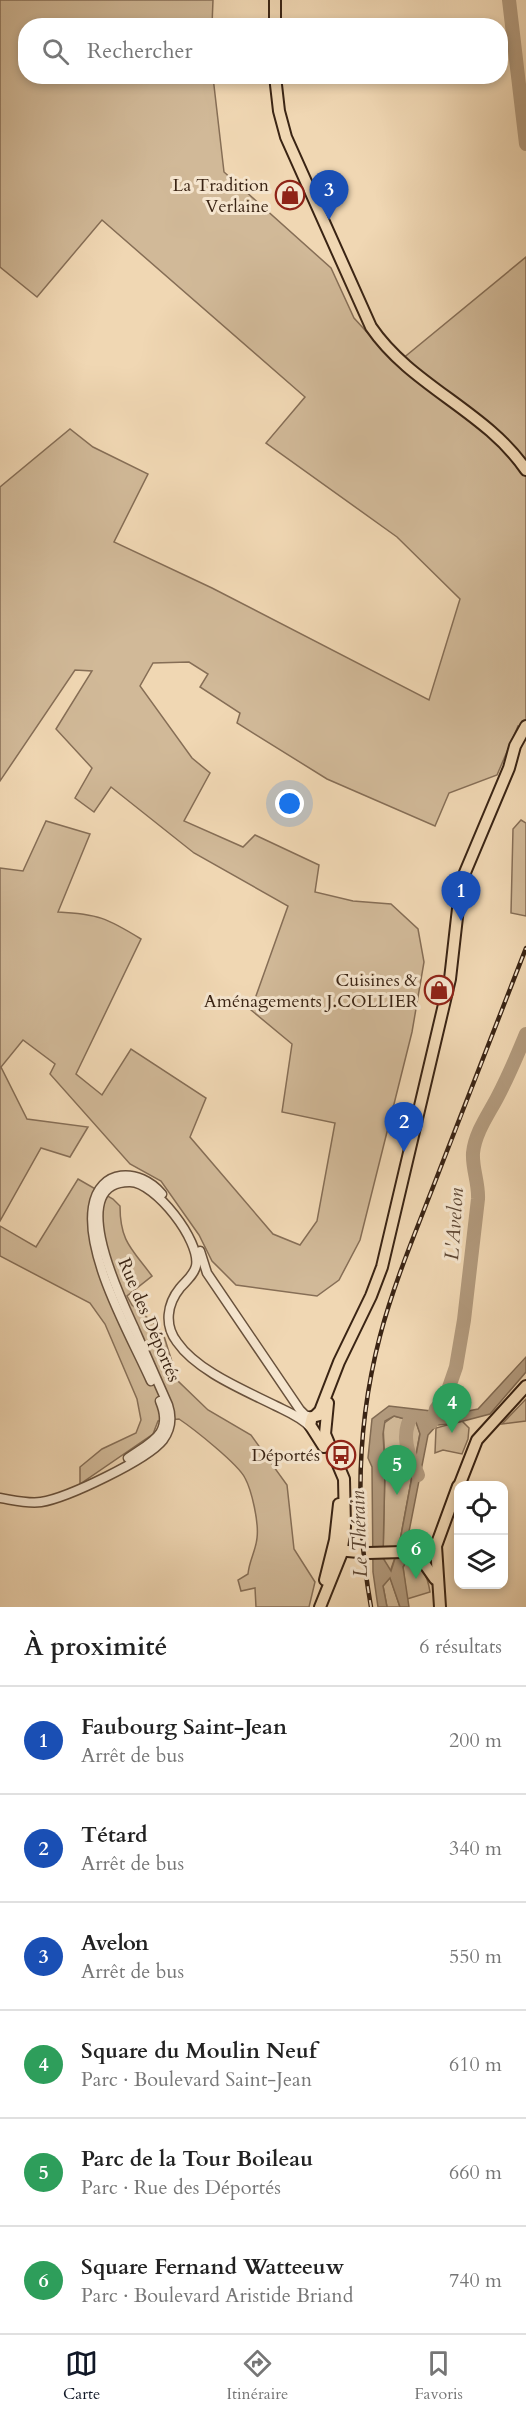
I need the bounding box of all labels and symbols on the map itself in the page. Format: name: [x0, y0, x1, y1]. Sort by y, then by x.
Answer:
pin: 3: [310, 170, 348, 220]
place label: La Tradition Verlaine: [173, 173, 270, 219]
shop icon: La Tradition Verlaine: [274, 179, 306, 211]
your location: [275, 789, 304, 818]
pin: 1: [442, 872, 480, 921]
place label: Cuisines & Aménagements J.COLLIER: [204, 968, 419, 1014]
shop icon: Cuisines & Aménagements J.COLLIER: [423, 974, 455, 1006]
pin: 2: [384, 1102, 424, 1152]
water label: L'Avelon: [438, 1187, 470, 1261]
street label: Rue des Déportés: [112, 1254, 186, 1386]
pin: 4: [432, 1384, 472, 1433]
bus stop icon: Déportés: [325, 1439, 357, 1471]
place label: Déportés: [251, 1443, 320, 1468]
pin: 5: [378, 1446, 416, 1495]
water label: Le Thérain: [344, 1490, 374, 1578]
pin: 6: [396, 1530, 436, 1579]

